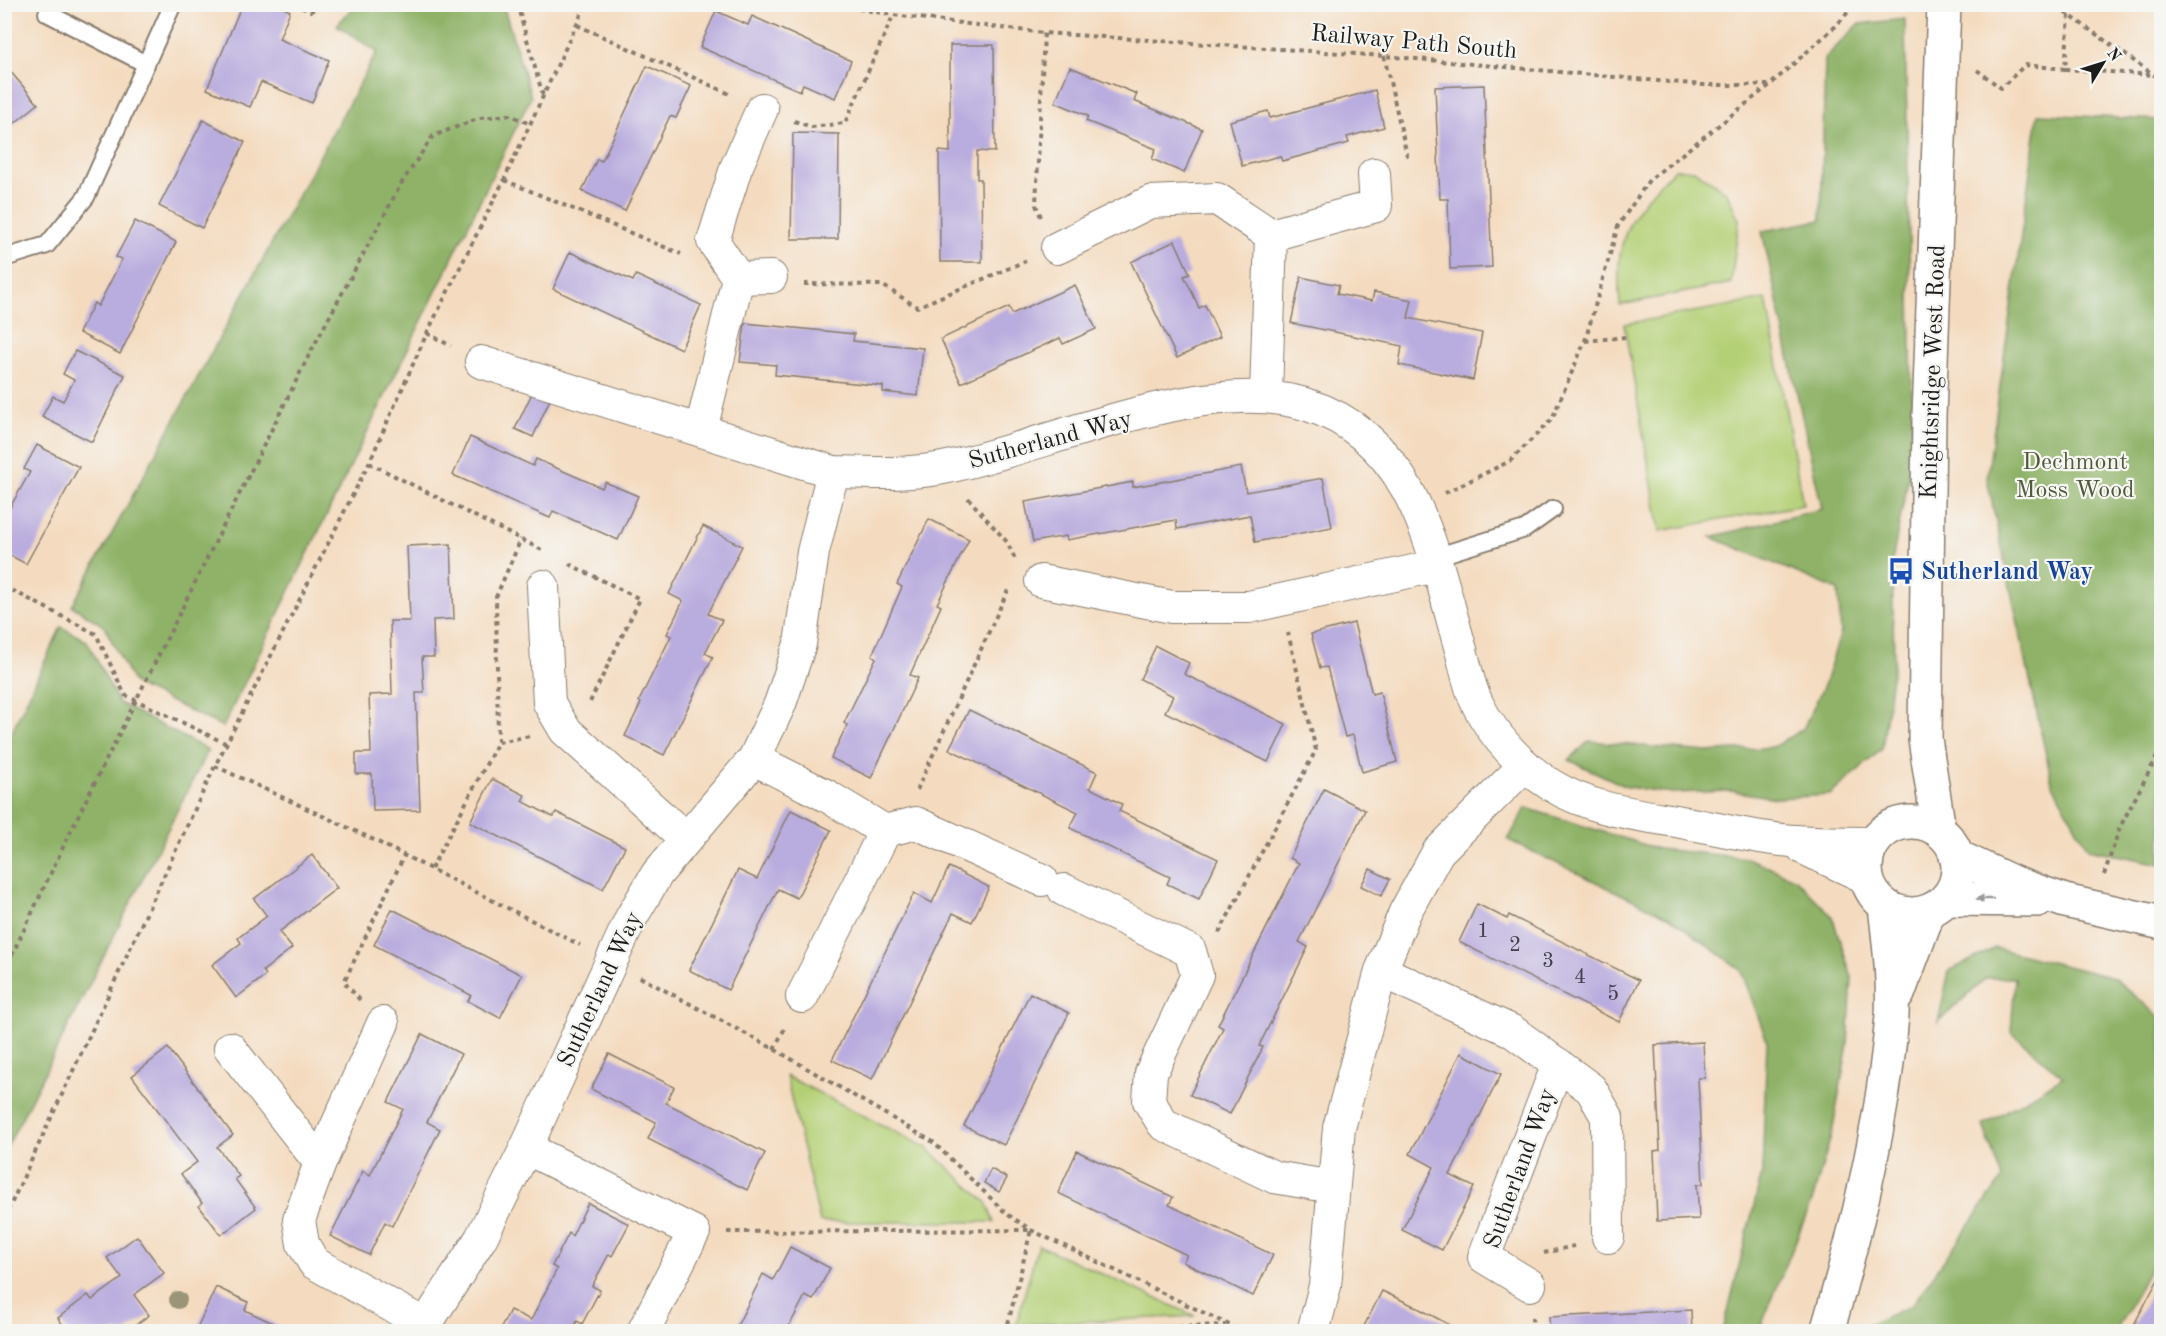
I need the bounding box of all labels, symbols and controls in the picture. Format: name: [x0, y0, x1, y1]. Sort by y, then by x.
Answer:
street label: Railway Path South: [1310, 22, 1518, 64]
north arrow: [2073, 33, 2133, 93]
text: N: [2103, 45, 2124, 65]
street label: Knightsridge West Road: [1918, 244, 1950, 500]
street label: Sutherland Way: [966, 407, 1135, 474]
park label: Dechmont Moss Wood: [2015, 451, 2135, 503]
bus stop icon: Sutherland Way: [1886, 556, 1916, 586]
place label: Sutherland Way: [1921, 561, 2093, 585]
one-way arrow: [1976, 894, 1995, 904]
street label: Sutherland Way: [554, 908, 647, 1071]
house number: 1: [1477, 921, 1489, 942]
house number: 2: [1509, 935, 1521, 956]
house number: 3: [1542, 951, 1554, 972]
house number: 4: [1574, 967, 1586, 988]
house number: 5: [1607, 984, 1619, 1005]
street label: Sutherland Way: [1481, 1085, 1561, 1252]

